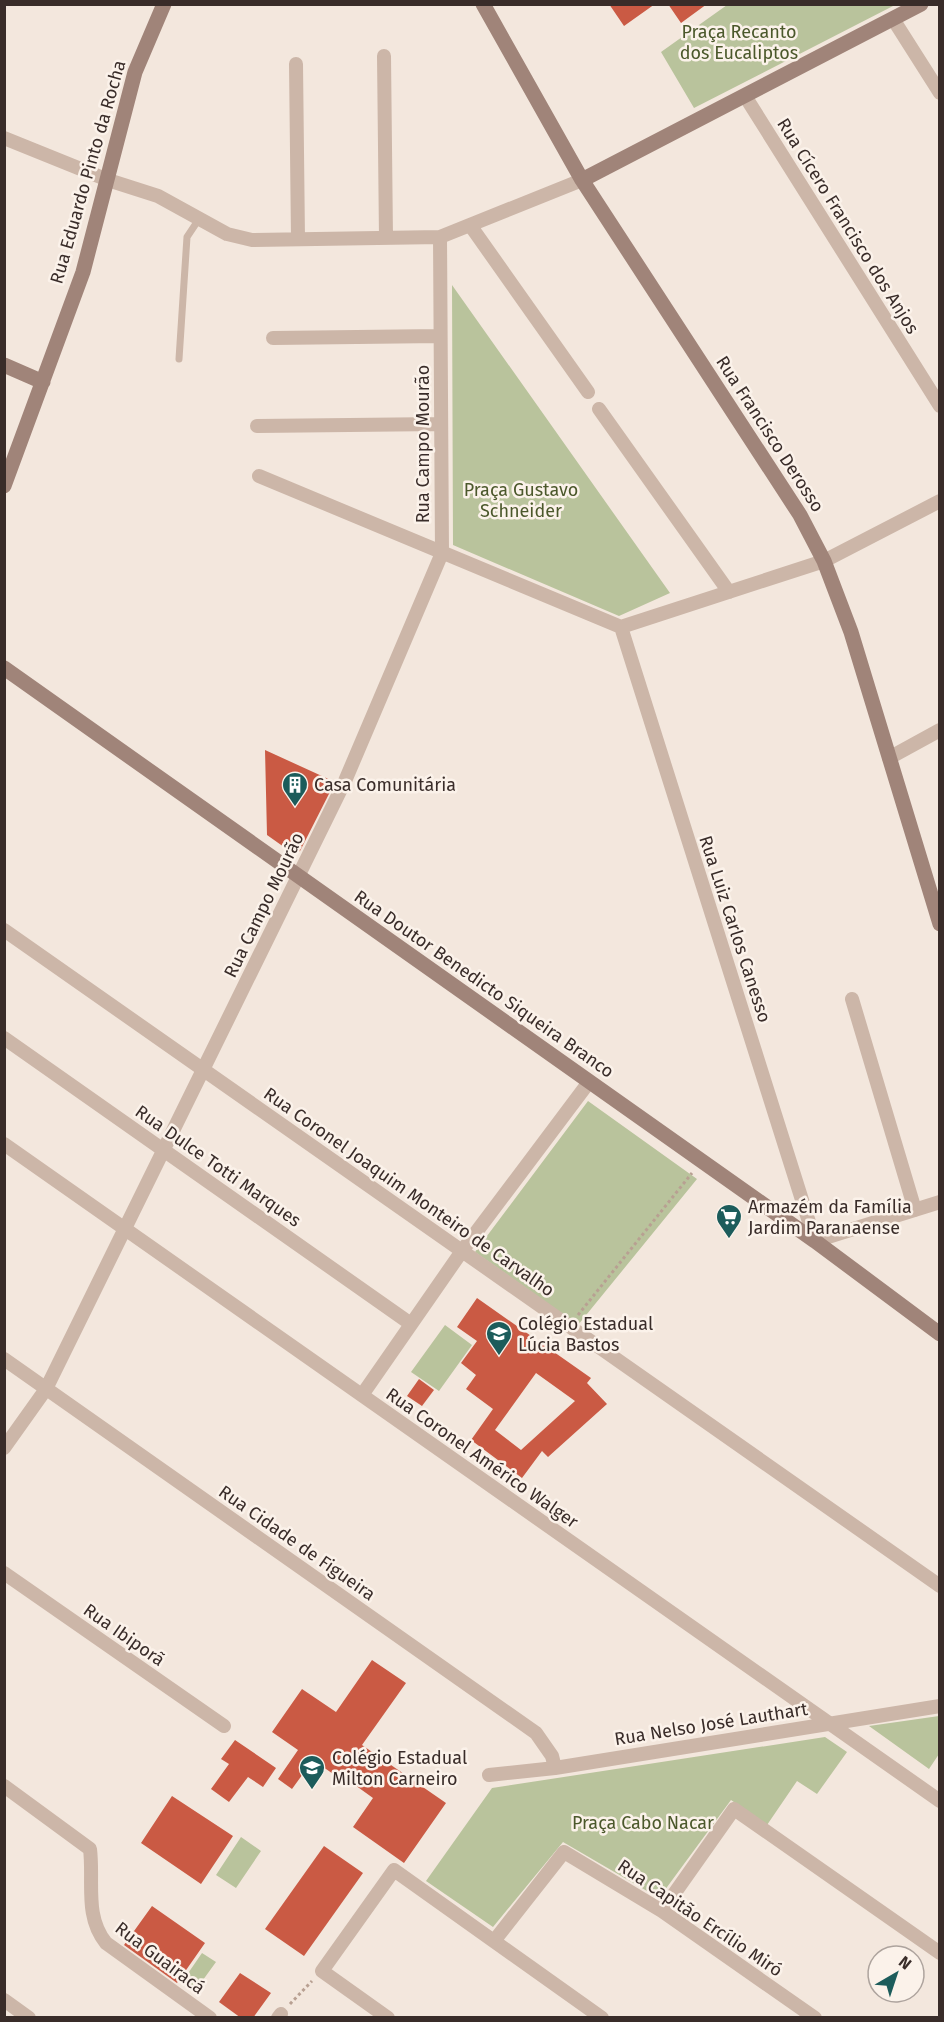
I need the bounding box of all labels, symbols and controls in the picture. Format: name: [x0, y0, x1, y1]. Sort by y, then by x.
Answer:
park label: Praça Recanto dos Eucaliptos: [680, 21, 798, 64]
street label: Rua Eduardo Pinto da Rocha: [45, 58, 131, 286]
street label: Rua Cícero Francisco dos Anjos: [772, 114, 924, 338]
street label: Rua Francisco Derosso: [711, 352, 829, 516]
street label: Rua Campo Mourão: [412, 365, 434, 523]
park label: Praça Gustavo Schneider: [464, 479, 578, 522]
building icon: Casa Comunitária: [280, 770, 310, 808]
place label: Casa Comunitária: [314, 774, 456, 796]
street label: Rua Campo Mourão: [219, 829, 309, 981]
street label: Rua Luiz Carlos Canesso: [694, 833, 776, 1025]
street label: Rua Doutor Benedicto Siqueira Branco: [350, 885, 618, 1083]
street label: Rua Coronel Joaquim Monteiro de Carvalho: [259, 1083, 559, 1301]
street label: Rua Dulce Totti Marques: [131, 1100, 305, 1232]
place label: Armazém da Família Jardim Paranaense: [748, 1196, 912, 1239]
supermarket icon: Armazém da Família Jardim Paranaense: [714, 1202, 744, 1240]
place label: Colégio Estadual Lúcia Bastos: [518, 1313, 653, 1356]
school or university icon: Colégio Estadual Lúcia Bastos: [484, 1319, 514, 1357]
street label: Rua Coronel Américo Walger: [382, 1383, 582, 1533]
street label: Rua Cidade de Figueira: [214, 1481, 380, 1605]
street label: Rua Ibiporã: [79, 1599, 169, 1671]
street label: Rua Nelso José Lauthart: [613, 1698, 810, 1750]
place label: Colégio Estadual Milton Carneiro: [332, 1747, 467, 1790]
school or university icon: Colégio Estadual Milton Carneiro: [297, 1753, 327, 1791]
park label: Praça Cabo Nacar: [572, 1812, 714, 1834]
street label: Rua Capitão Ercílio Miró: [613, 1855, 787, 1981]
street label: Rua Guairacá: [111, 1917, 209, 1999]
north arrow: [866, 1944, 926, 2004]
text: N: [895, 1952, 915, 1973]

